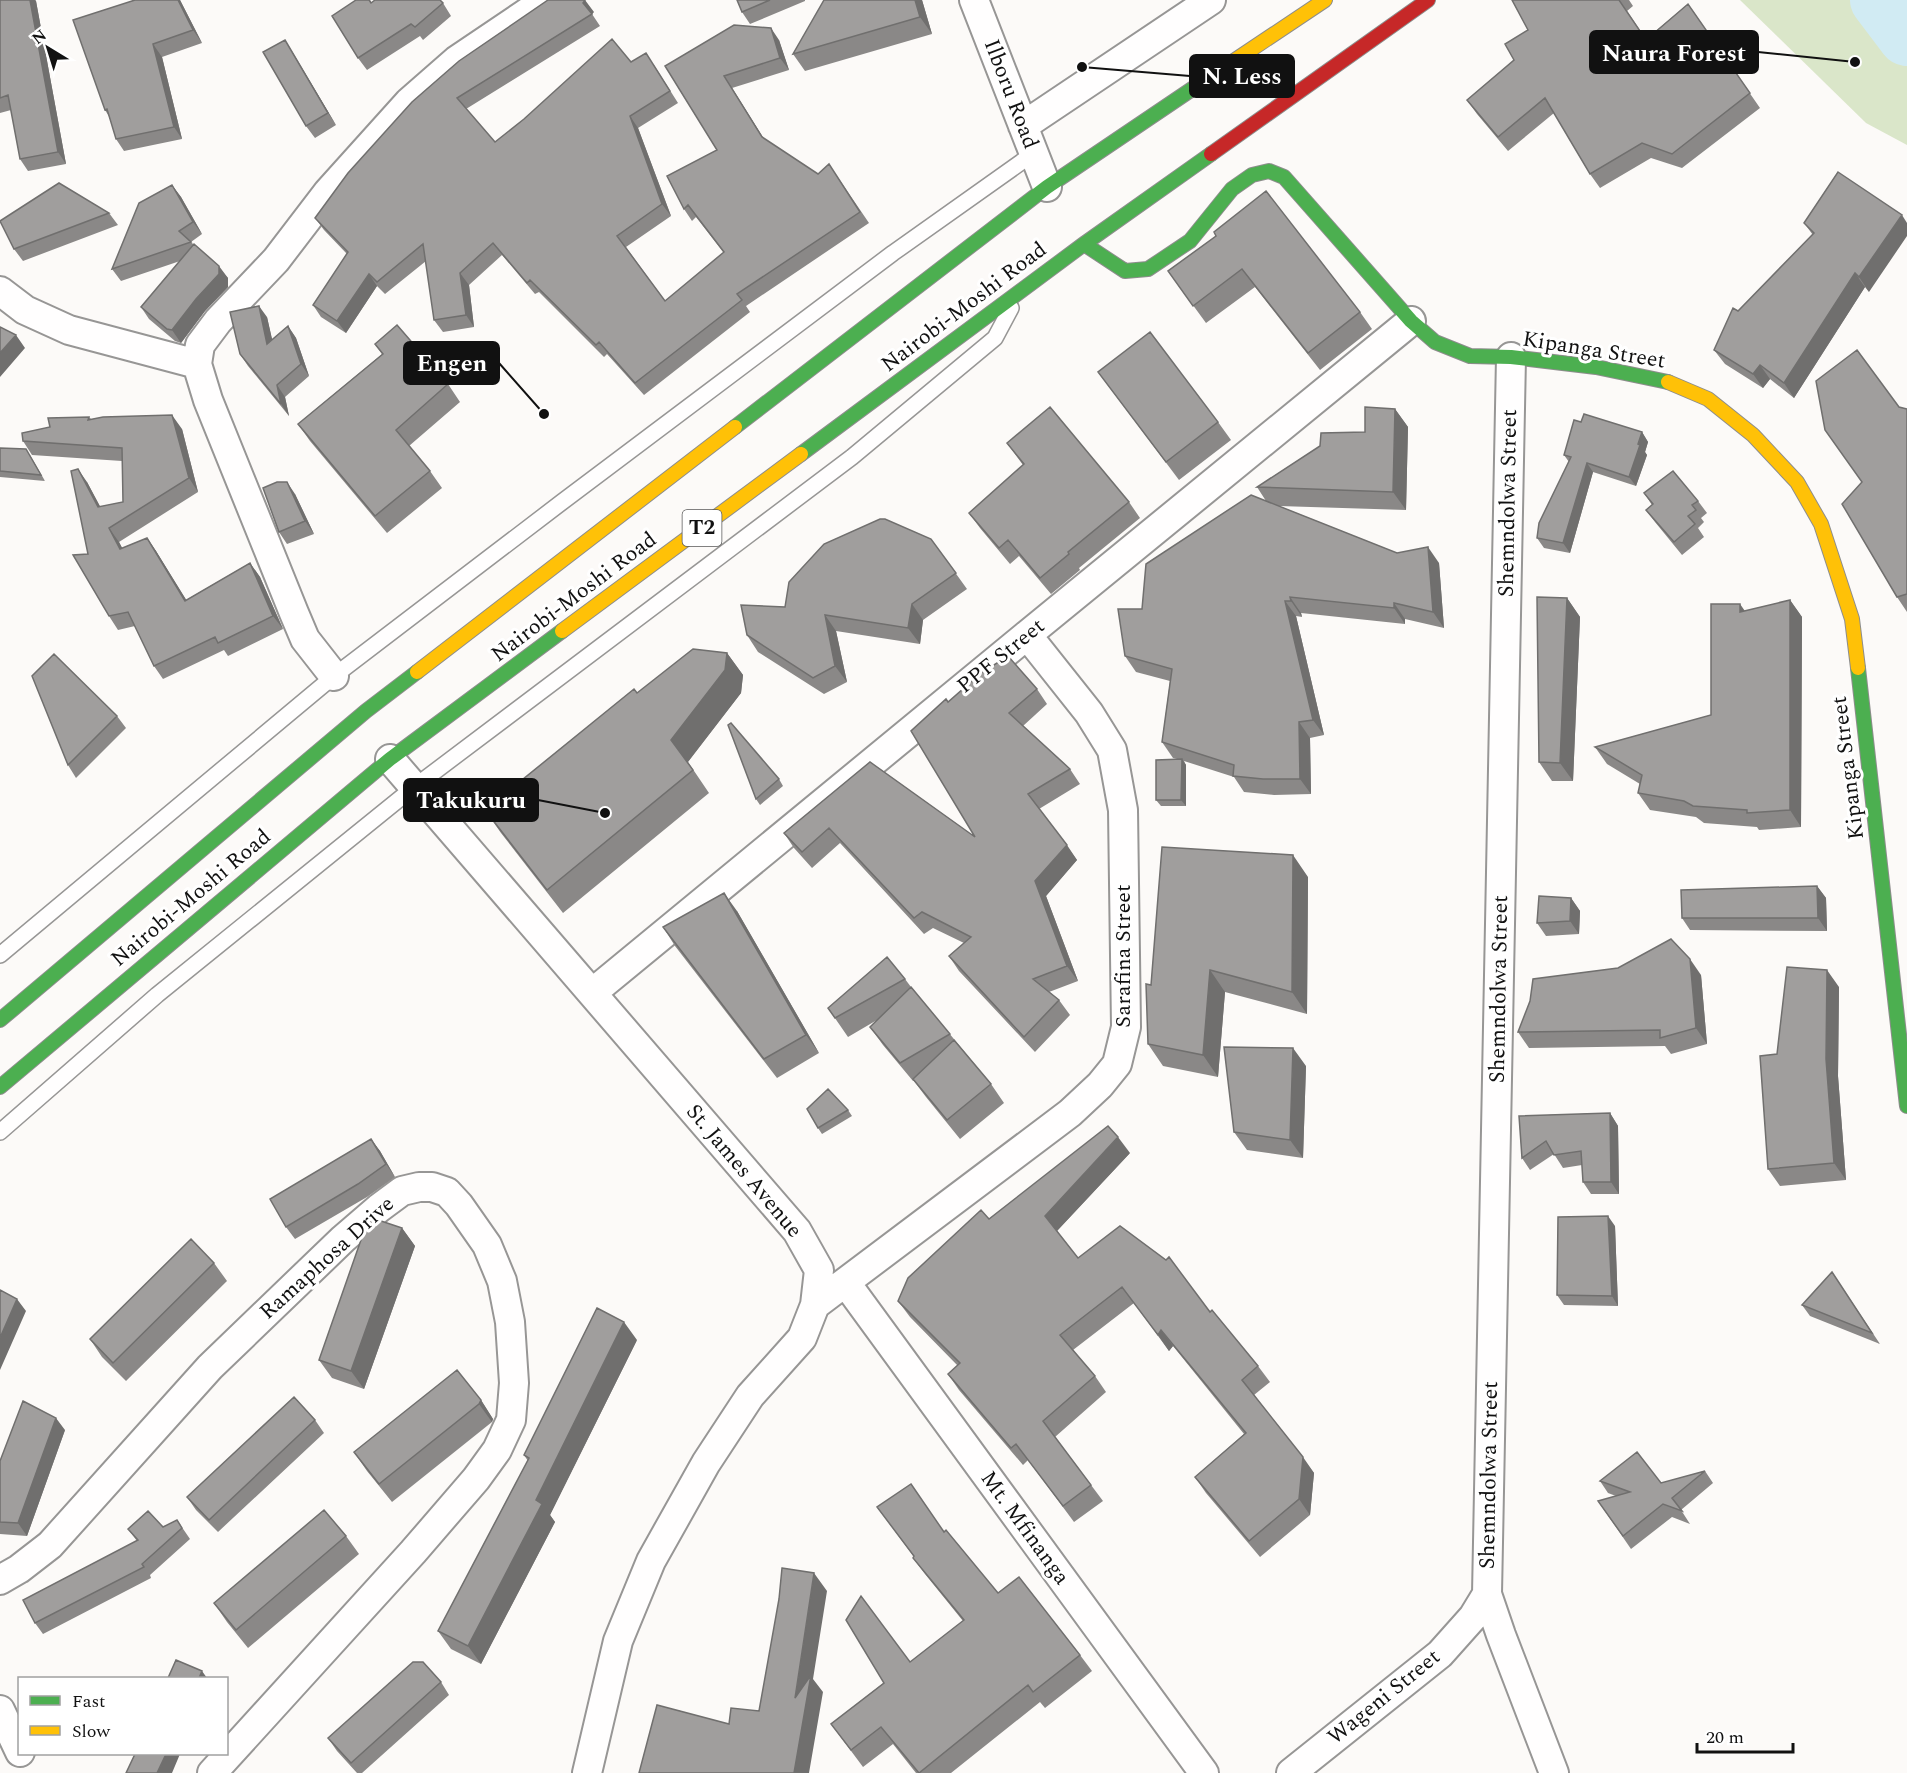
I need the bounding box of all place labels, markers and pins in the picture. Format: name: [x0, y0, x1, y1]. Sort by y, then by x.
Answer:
callout: Naura Forest: [1590, 31, 1758, 73]
callout: N. Less: [1190, 55, 1294, 97]
callout: Engen: [404, 342, 499, 384]
callout: Takukuru: [404, 779, 538, 821]

